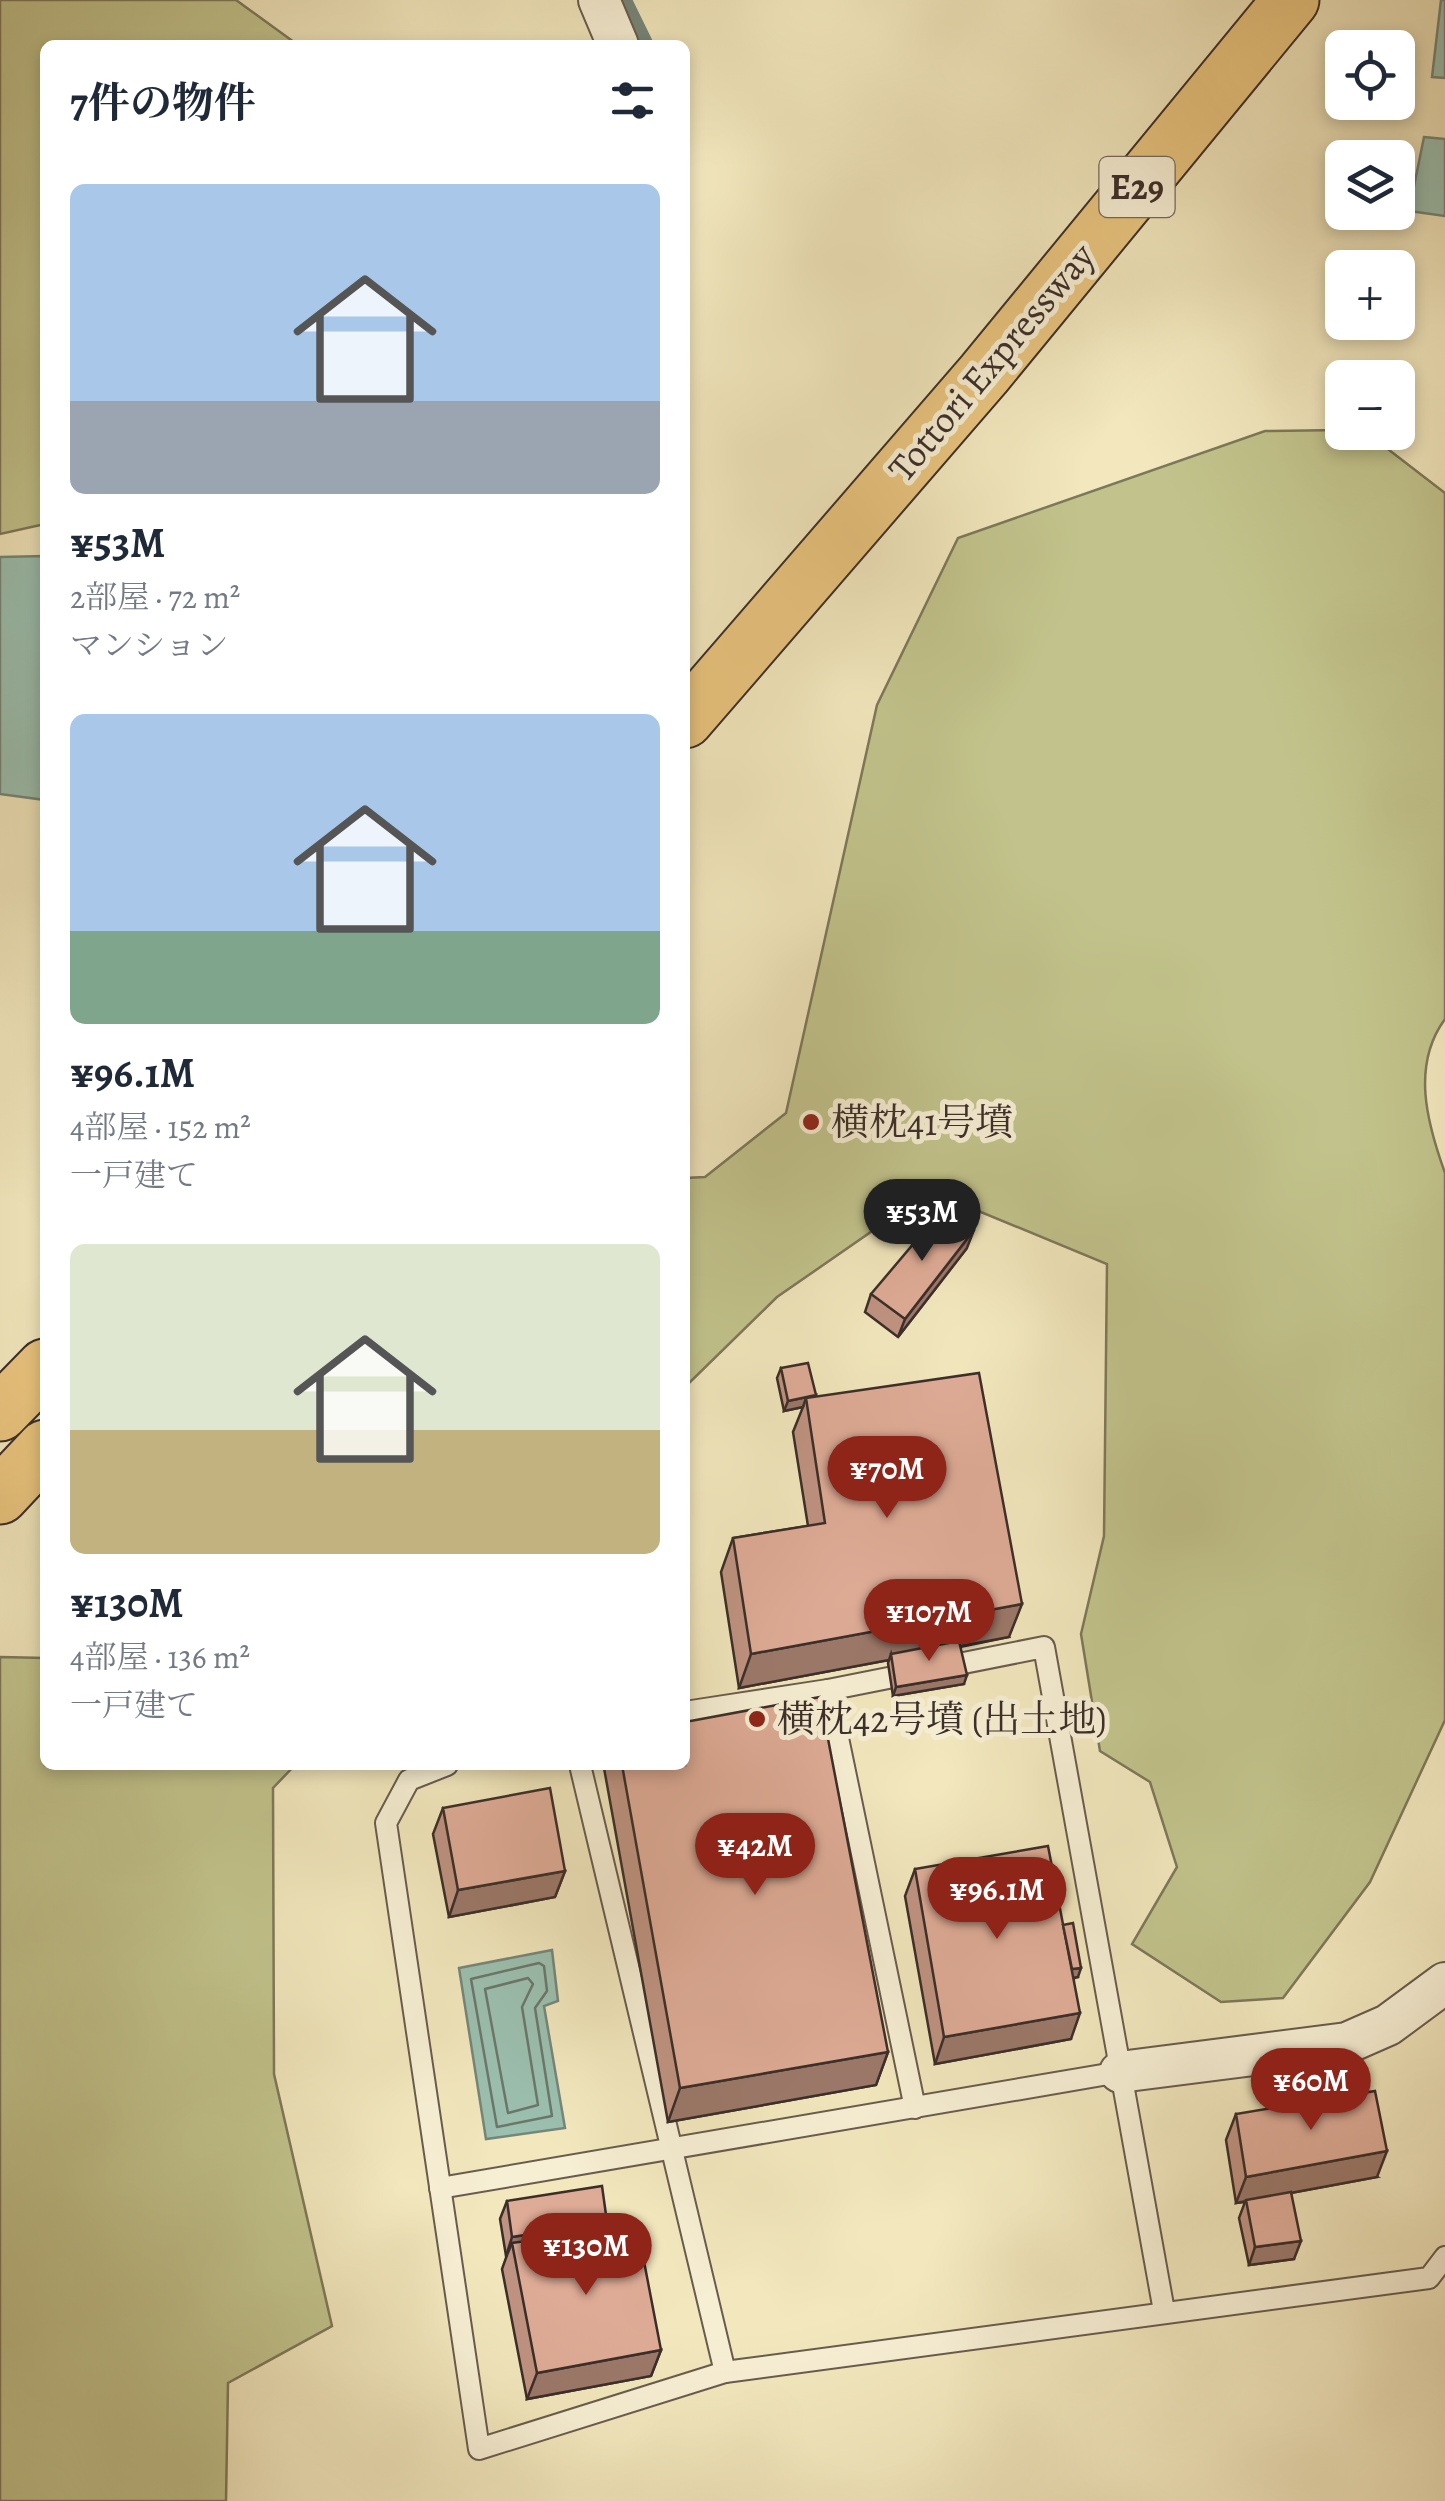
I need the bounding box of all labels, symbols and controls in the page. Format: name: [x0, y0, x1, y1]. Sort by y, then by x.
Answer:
map controls: [1325, 30, 1415, 450]
button: locate: [1325, 30, 1415, 120]
icon: filters: [605, 73, 660, 128]
text: 7件の物件: [70, 74, 256, 131]
button: layers: [1325, 140, 1415, 230]
road number: E29: [1100, 157, 1174, 217]
street label: Tottori Expressway: [876, 231, 1107, 492]
icon: home: [275, 249, 455, 429]
button: +: [1325, 250, 1415, 340]
button: −: [1325, 360, 1415, 450]
text: ¥53M: [70, 514, 165, 571]
text: 2部屋 · 72 m²: [70, 575, 240, 619]
text: マンション: [70, 623, 229, 667]
icon: home: [275, 779, 455, 959]
text: ¥96.1M: [70, 1044, 195, 1101]
place label: 横枕41号墳: [831, 1096, 1013, 1148]
text: 4部屋 · 152 m²: [70, 1105, 251, 1149]
marker: 横枕41号墳: [800, 1111, 822, 1133]
text: 一戸建て: [70, 1153, 198, 1197]
pin: ¥53M: [863, 1179, 981, 1264]
text: ¥53M: [886, 1189, 958, 1233]
icon: home: [275, 1309, 455, 1489]
pin: ¥70M: [828, 1436, 946, 1521]
text: ¥70M: [849, 1446, 925, 1490]
text: ¥130M: [70, 1574, 184, 1631]
pin: ¥107M: [859, 1579, 999, 1664]
text: ¥107M: [886, 1589, 972, 1633]
text: 4部屋 · 136 m²: [70, 1635, 250, 1679]
text: 一戸建て: [70, 1683, 198, 1727]
place label: 横枕42号墳 (出土地): [777, 1693, 1107, 1745]
marker: 横枕42号墳 (出土地): [746, 1708, 768, 1730]
pin: ¥42M: [696, 1813, 814, 1898]
text: ¥42M: [717, 1823, 793, 1867]
pin: ¥96.1M: [916, 1857, 1078, 1942]
text: ¥96.1M: [949, 1867, 1045, 1911]
pin: ¥60M: [1252, 2048, 1370, 2133]
text: ¥60M: [1273, 2058, 1349, 2102]
pin: ¥130M: [516, 2213, 656, 2298]
text: ¥130M: [543, 2223, 629, 2267]

